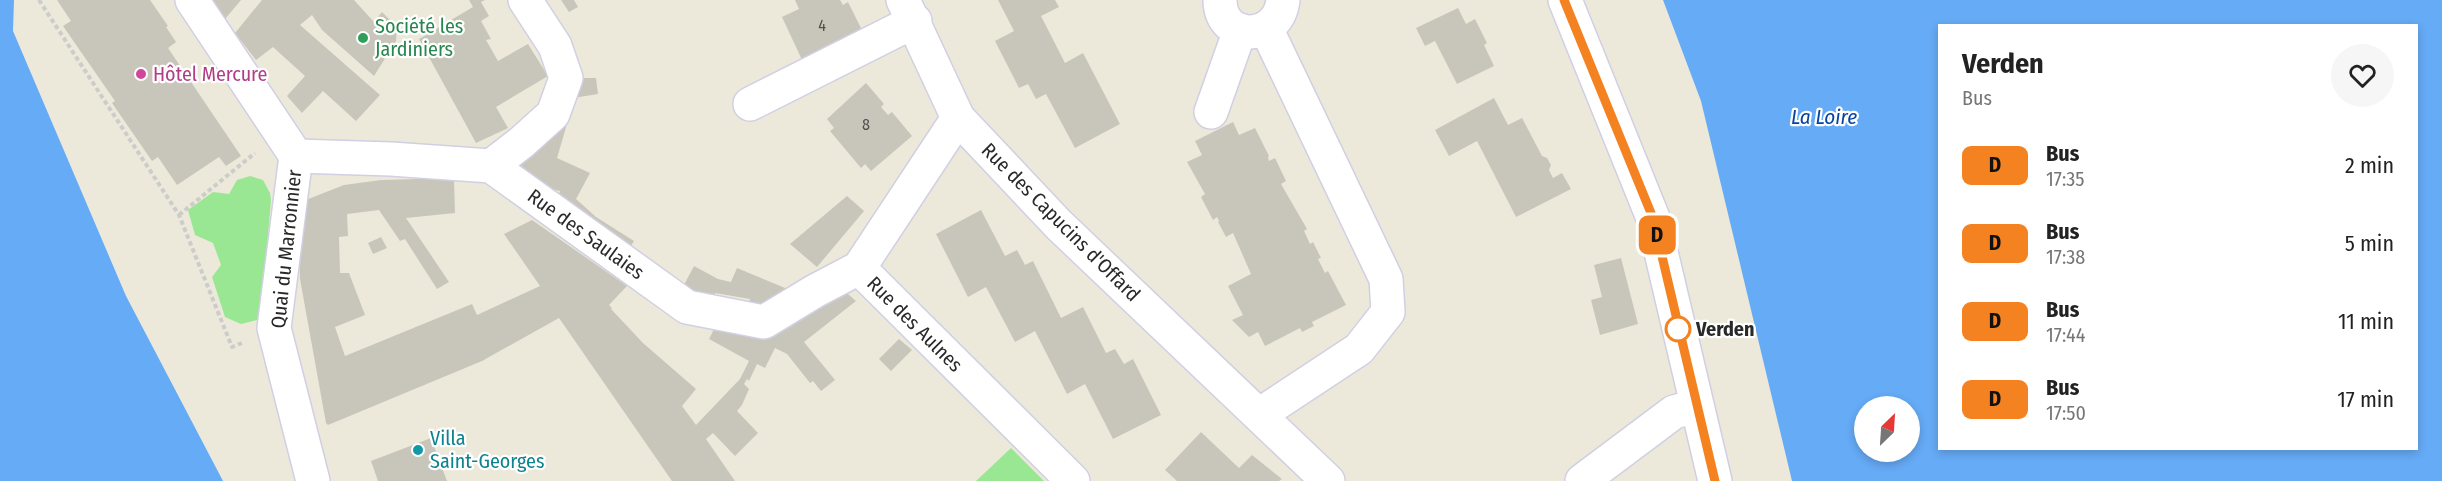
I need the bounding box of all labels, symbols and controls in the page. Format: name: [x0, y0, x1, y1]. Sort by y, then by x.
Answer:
place label: Société les Jardiniers: [375, 14, 463, 61]
house number: 4: [818, 16, 826, 35]
marker: Société les Jardiniers: [356, 31, 370, 45]
button: heart: [2331, 44, 2394, 107]
text: Verden: [1962, 47, 2044, 80]
place label: Hôtel Mercure: [153, 62, 267, 86]
marker: Hôtel Mercure: [134, 67, 148, 81]
text: Bus: [1962, 86, 1992, 110]
water label: La Loire: [1791, 104, 1857, 130]
house number: 8: [862, 115, 870, 134]
street label: Rue des Capucins d'Offard: [977, 138, 1145, 306]
text: Bus: [2046, 140, 2079, 167]
text: D: [1989, 152, 2001, 178]
text: 2 min: [2345, 152, 2394, 179]
text: 17:35: [2046, 167, 2085, 191]
street label: Quai du Marronnier: [266, 168, 306, 330]
street label: Rue des Saulaies: [523, 184, 649, 284]
line badge: D: [1638, 216, 1676, 254]
text: Bus: [2046, 218, 2079, 245]
text: D: [1651, 222, 1663, 248]
text: D: [1989, 230, 2001, 256]
text: 5 min: [2345, 230, 2394, 257]
text: 17:38: [2046, 245, 2085, 269]
street label: Rue des Aulnes: [862, 271, 968, 377]
text: Bus: [2046, 296, 2079, 323]
text: D: [1989, 308, 2001, 334]
text: 11 min: [2338, 308, 2394, 335]
marker: Verden: [1665, 316, 1691, 342]
place label: Verden: [1695, 317, 1754, 341]
text: 17:44: [2046, 323, 2085, 347]
text: Bus: [2046, 374, 2079, 401]
text: D: [1989, 386, 2001, 412]
text: 17 min: [2337, 386, 2394, 413]
north arrow: [1854, 396, 1920, 462]
map controls: [1854, 396, 1920, 462]
text: 17:50: [2046, 401, 2086, 425]
place label: Villa Saint-Georges: [430, 426, 544, 473]
marker: Villa Saint-Georges: [411, 443, 425, 457]

